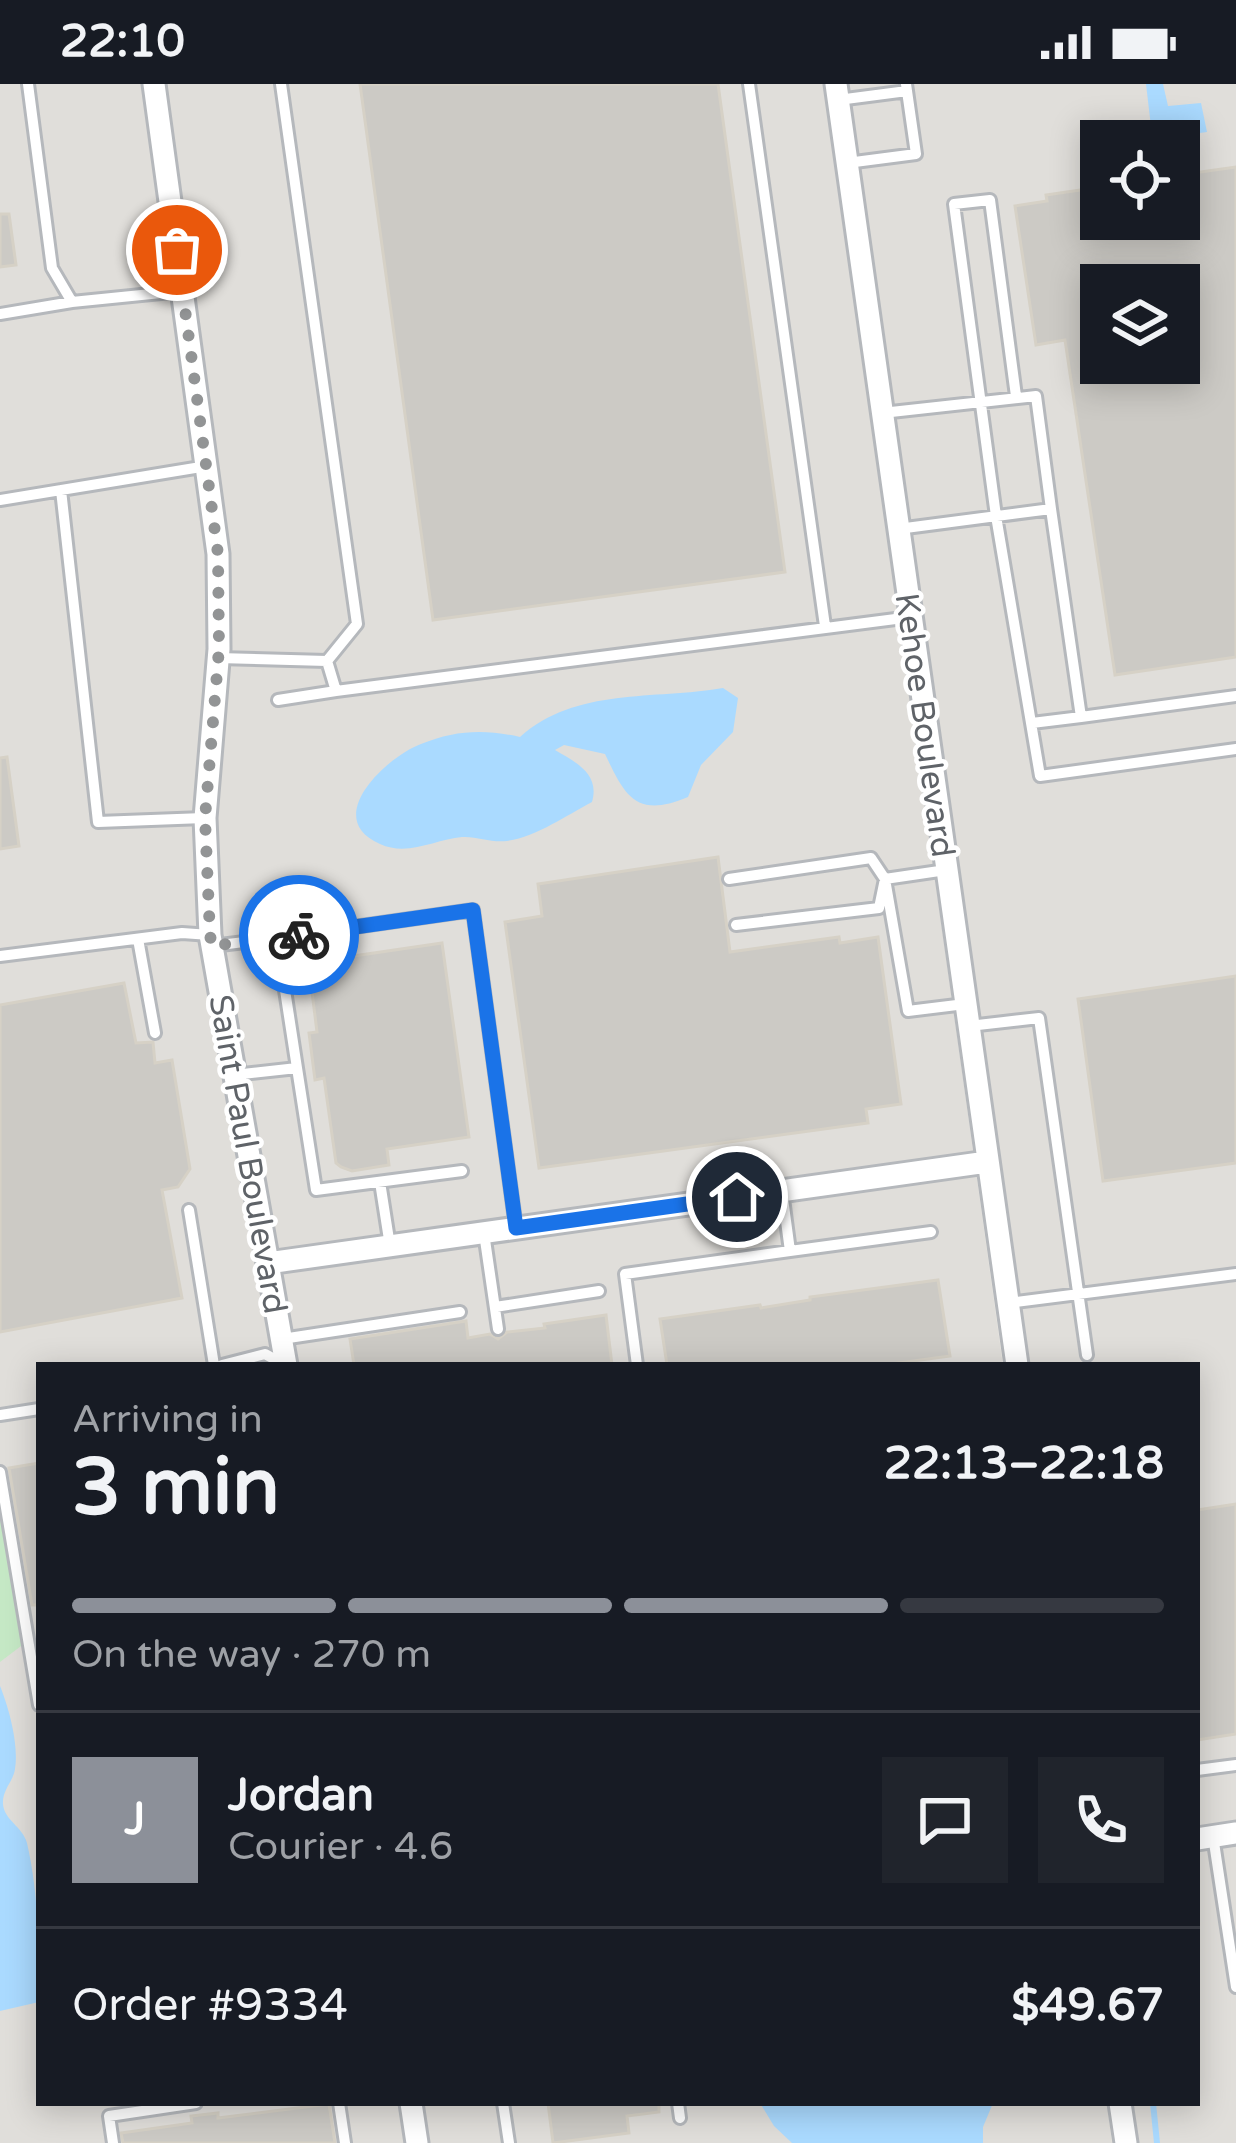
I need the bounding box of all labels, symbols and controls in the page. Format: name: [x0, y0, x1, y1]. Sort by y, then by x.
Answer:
text: 22:10: [60, 15, 185, 69]
map controls: [1080, 120, 1200, 384]
button: locate: [1080, 120, 1200, 240]
pin: [126, 199, 228, 301]
icon: bag: [144, 217, 210, 283]
button: layers: [1080, 264, 1200, 384]
street label: Kehoe Boulevard: [887, 590, 962, 860]
courier: [239, 875, 359, 995]
icon: bike: [266, 902, 332, 968]
street label: Saint Paul Boulevard: [200, 992, 295, 1317]
pin: [686, 1146, 788, 1248]
icon: home: [704, 1164, 770, 1230]
text: Arriving in: [72, 1396, 263, 1443]
text: 22:13–22:18: [884, 1437, 1164, 1491]
text: 3 min: [72, 1441, 280, 1535]
text: On the way · 270 m: [72, 1631, 431, 1678]
button: chat: [882, 1757, 1008, 1883]
button: phone: [1038, 1757, 1164, 1883]
text: Jordan: [228, 1769, 374, 1823]
text: J: [125, 1793, 145, 1847]
text: Courier · 4.6: [228, 1823, 453, 1870]
text: Order #9334: [72, 1979, 348, 2033]
text: $49.67: [1012, 1979, 1164, 2033]

